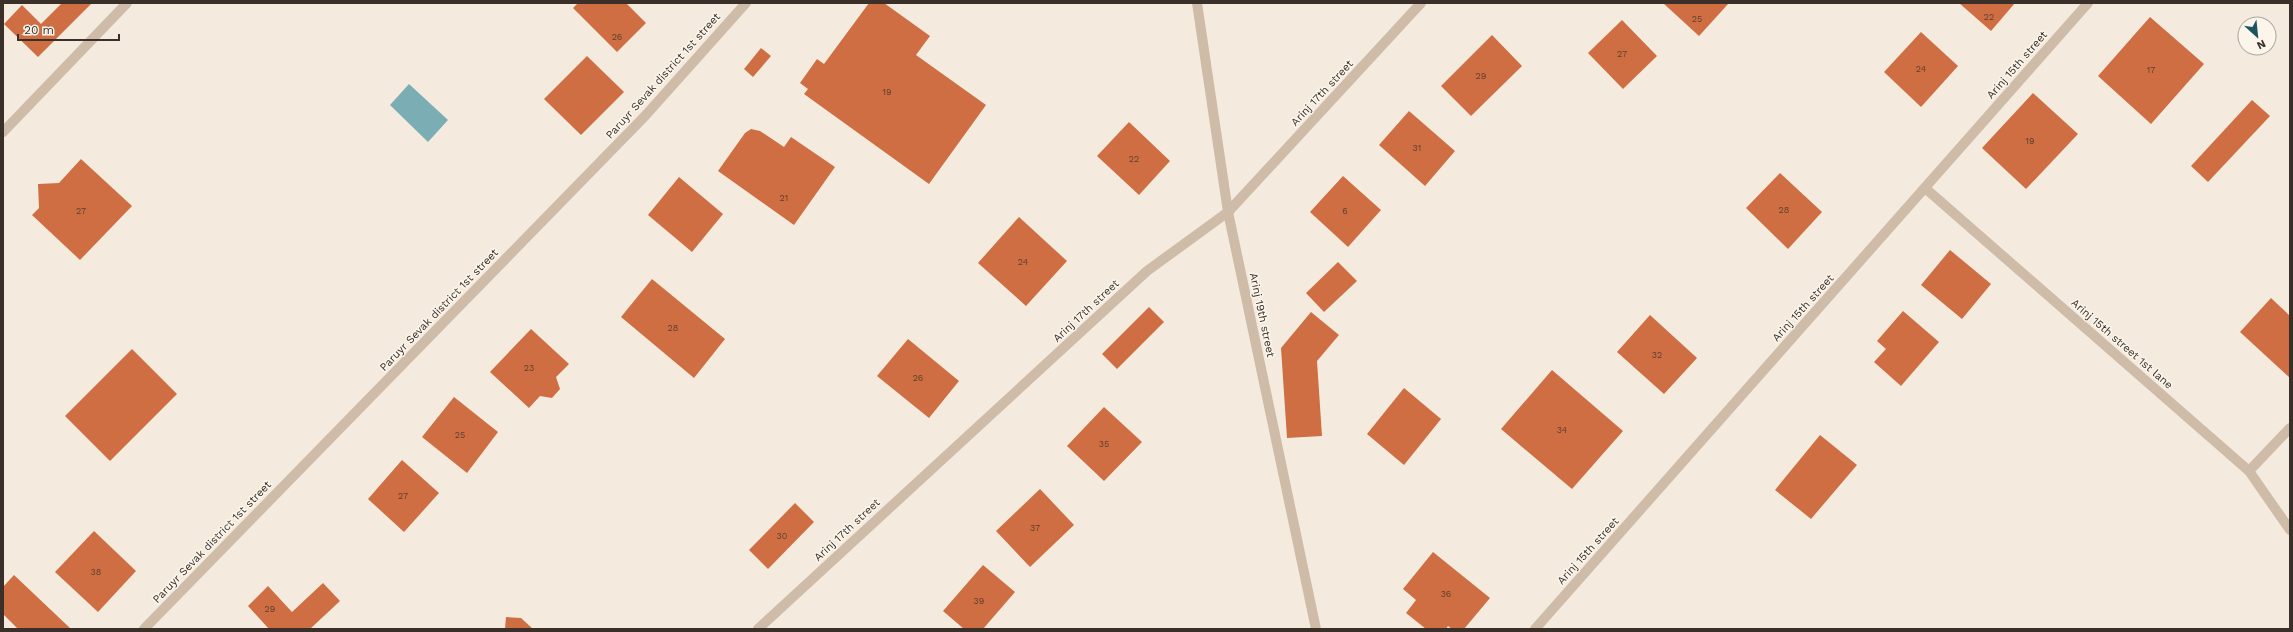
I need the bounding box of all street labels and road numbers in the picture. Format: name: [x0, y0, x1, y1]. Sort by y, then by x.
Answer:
street label: Paruyr Sevak district 1st street: [603, 10, 723, 142]
street label: Arinj 15th street: [1984, 28, 2050, 102]
street label: Arinj 17th street: [1288, 57, 1356, 129]
street label: Paruyr Sevak district 1st street: [377, 246, 501, 374]
street label: Arinj 19th street: [1247, 272, 1277, 359]
street label: Arinj 15th street: [1770, 272, 1837, 344]
street label: Arinj 17th street: [1050, 277, 1122, 345]
street label: Arinj 15th street 1st lane: [2069, 296, 2175, 392]
street label: Paruyr Sevak district 1st street: [150, 478, 274, 606]
street label: Arinj 17th street: [811, 496, 883, 564]
street label: Arinj 15th street: [1555, 515, 1622, 587]

